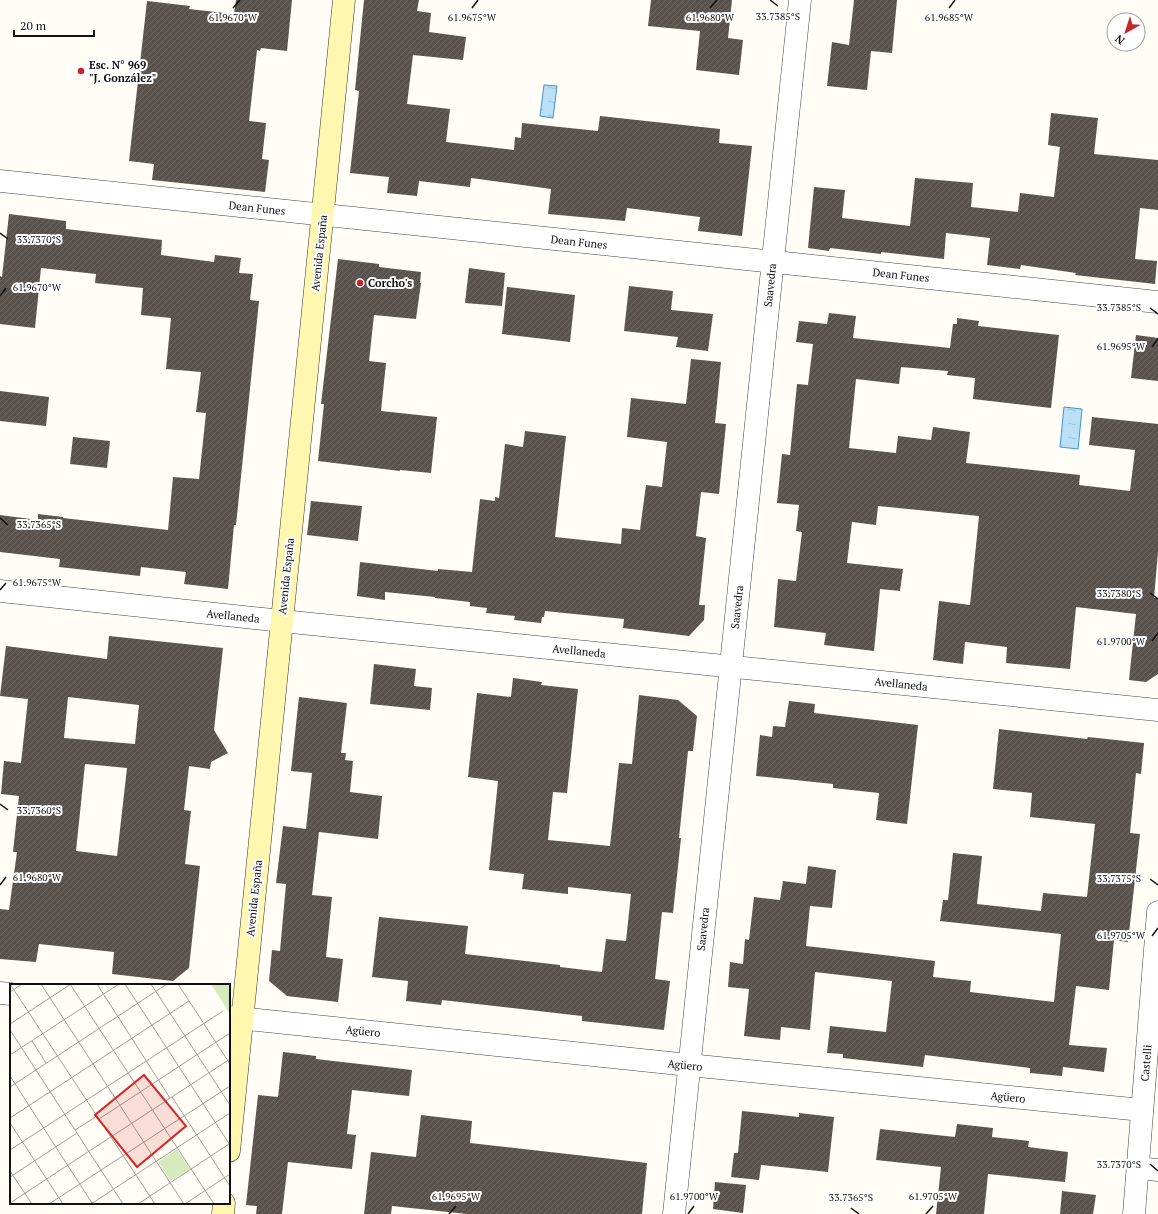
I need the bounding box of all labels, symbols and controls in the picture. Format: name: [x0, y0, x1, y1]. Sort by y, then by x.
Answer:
text: 33.7385°S: [756, 10, 800, 23]
text: 61.9670°W: [209, 11, 258, 24]
text: 61.9675°W: [448, 11, 497, 24]
text: 61.9680°W: [686, 11, 735, 24]
text: 61.9685°W: [925, 11, 974, 24]
scale bar: [14, 12, 94, 38]
north arrow: [1106, 12, 1146, 52]
text: 20 m: [20, 18, 47, 33]
text: N: [1112, 31, 1127, 48]
place label: Esc. N° 969 "J. González": [89, 58, 156, 85]
marker: Esc. N° 969 "J. González": [76, 66, 86, 76]
street label: Dean Funes: [228, 198, 286, 218]
street label: Avenida España: [308, 214, 330, 292]
street label: Dean Funes: [550, 232, 608, 252]
text: 33.7370°S: [17, 233, 61, 246]
street label: Saavedra: [761, 262, 779, 308]
street label: Dean Funes: [872, 265, 930, 285]
place label: Corcho's: [368, 276, 412, 290]
marker: Corcho's: [355, 278, 365, 288]
text: 61.9670°W: [13, 281, 62, 294]
text: 33.7385°S: [1097, 301, 1141, 314]
text: 61.9695°W: [1097, 340, 1146, 353]
text: 33.7365°S: [17, 518, 61, 531]
street label: Avenida España: [275, 537, 297, 615]
text: 61.9675°W: [13, 576, 62, 589]
street label: Saavedra: [728, 584, 746, 630]
text: 33.7380°S: [1097, 587, 1141, 600]
street label: Avellaneda: [206, 606, 261, 626]
text: 61.9700°W: [1097, 635, 1146, 648]
street label: Avellaneda: [552, 641, 607, 661]
street label: Avellaneda: [874, 674, 929, 694]
text: 33.7360°S: [17, 804, 61, 817]
street label: Avenida España: [243, 859, 265, 937]
text: 61.9680°W: [13, 871, 62, 884]
text: 33.7375°S: [1097, 872, 1141, 885]
street label: Saavedra: [694, 906, 712, 952]
text: 61.9705°W: [1097, 929, 1146, 942]
inset map: [10, 984, 230, 1204]
street label: Agüero: [345, 1022, 381, 1040]
street label: Castelli: [1137, 1044, 1155, 1082]
street label: Agüero: [667, 1056, 703, 1074]
street label: Agüero: [990, 1088, 1026, 1106]
text: 33.7370°S: [1097, 1158, 1141, 1171]
text: 61.9695°W: [432, 1190, 481, 1203]
text: 61.9700°W: [670, 1190, 719, 1203]
text: 61.9705°W: [909, 1190, 958, 1203]
text: 33.7365°S: [829, 1191, 873, 1204]

